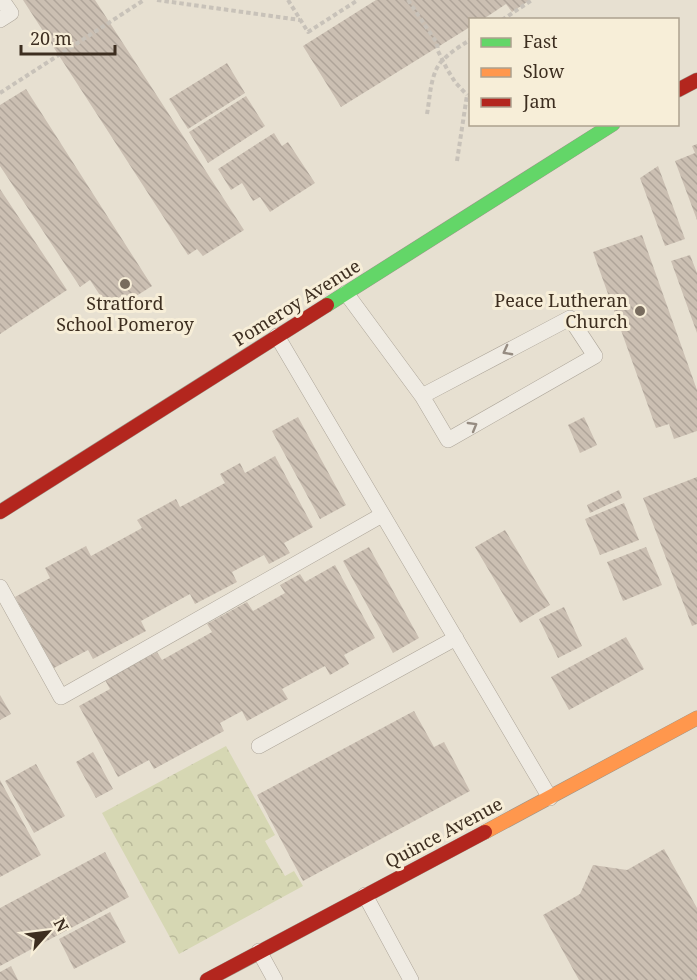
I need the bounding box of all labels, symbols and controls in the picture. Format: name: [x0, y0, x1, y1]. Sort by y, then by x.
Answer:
scale bar: [21, 18, 116, 56]
legend: [469, 18, 679, 126]
text: 20 m: [30, 26, 72, 50]
text: Fast: [523, 29, 558, 53]
text: Slow: [523, 59, 565, 83]
text: Jam: [522, 89, 557, 113]
street label: Pomeroy Avenue: [228, 253, 365, 351]
marker: Stratford School Pomeroy: [118, 277, 132, 291]
place label: Peace Lutheran Church: [494, 288, 628, 333]
place label: Stratford School Pomeroy: [56, 291, 195, 336]
marker: Peace Lutheran Church: [633, 304, 647, 318]
one-way arrow: [502, 344, 513, 355]
one-way arrow: [467, 422, 477, 433]
street label: Quince Avenue: [381, 791, 506, 873]
north arrow: [18, 902, 78, 962]
text: N: [49, 914, 74, 936]

